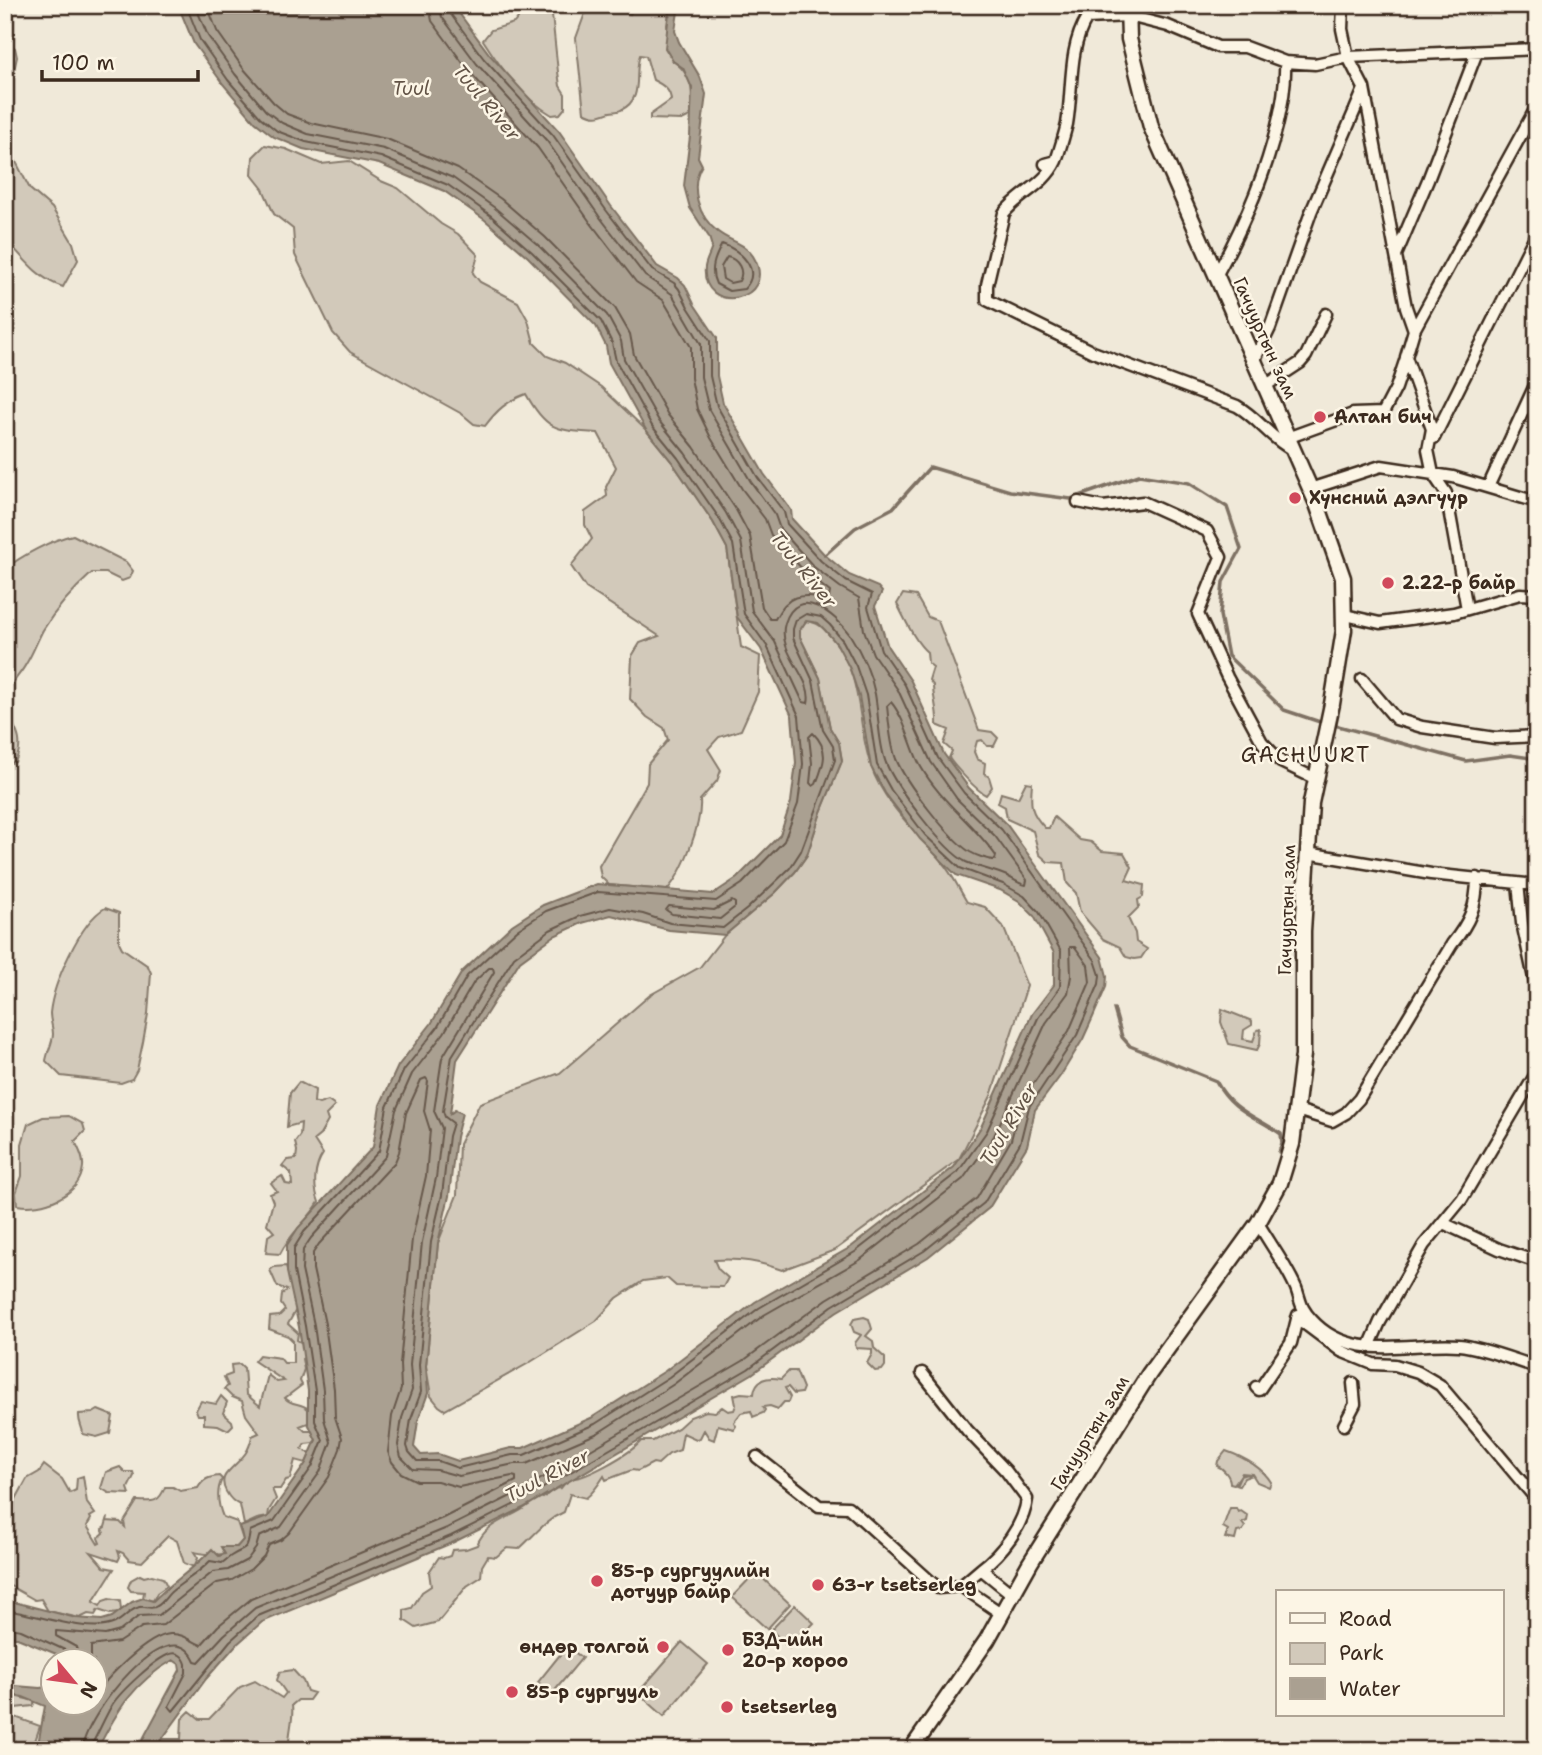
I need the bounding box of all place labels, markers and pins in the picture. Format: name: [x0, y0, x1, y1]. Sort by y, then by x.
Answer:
place label: Алтан бич: [1334, 405, 1432, 429]
marker: Алтан бич: [1312, 409, 1328, 425]
place label: Хүнсний дэлгүүр: [1309, 486, 1468, 510]
marker: Хүнсний дэлгүүр: [1287, 490, 1303, 506]
place label: 2.22-р байр: [1402, 571, 1516, 595]
marker: 2.22-р байр: [1380, 575, 1396, 591]
place label: 85-р сургуулийн дотуур байр: [611, 1559, 770, 1604]
marker: 85-р сургуулийн дотуур байр: [589, 1573, 605, 1589]
place label: 63-r tsetserleg: [832, 1573, 977, 1597]
marker: 63-r tsetserleg: [810, 1577, 826, 1593]
place label: БЗД-ийн 20-р хороо: [742, 1628, 848, 1673]
place label: өндөр толгой: [519, 1635, 649, 1659]
marker: өндөр толгой: [655, 1639, 671, 1655]
marker: БЗД-ийн 20-р хороо: [720, 1642, 736, 1658]
place label: 85-р сургууль: [526, 1680, 658, 1704]
marker: 85-р сургууль: [504, 1684, 520, 1700]
place label: tsetserleg: [741, 1695, 837, 1719]
marker: tsetserleg: [719, 1699, 735, 1715]

